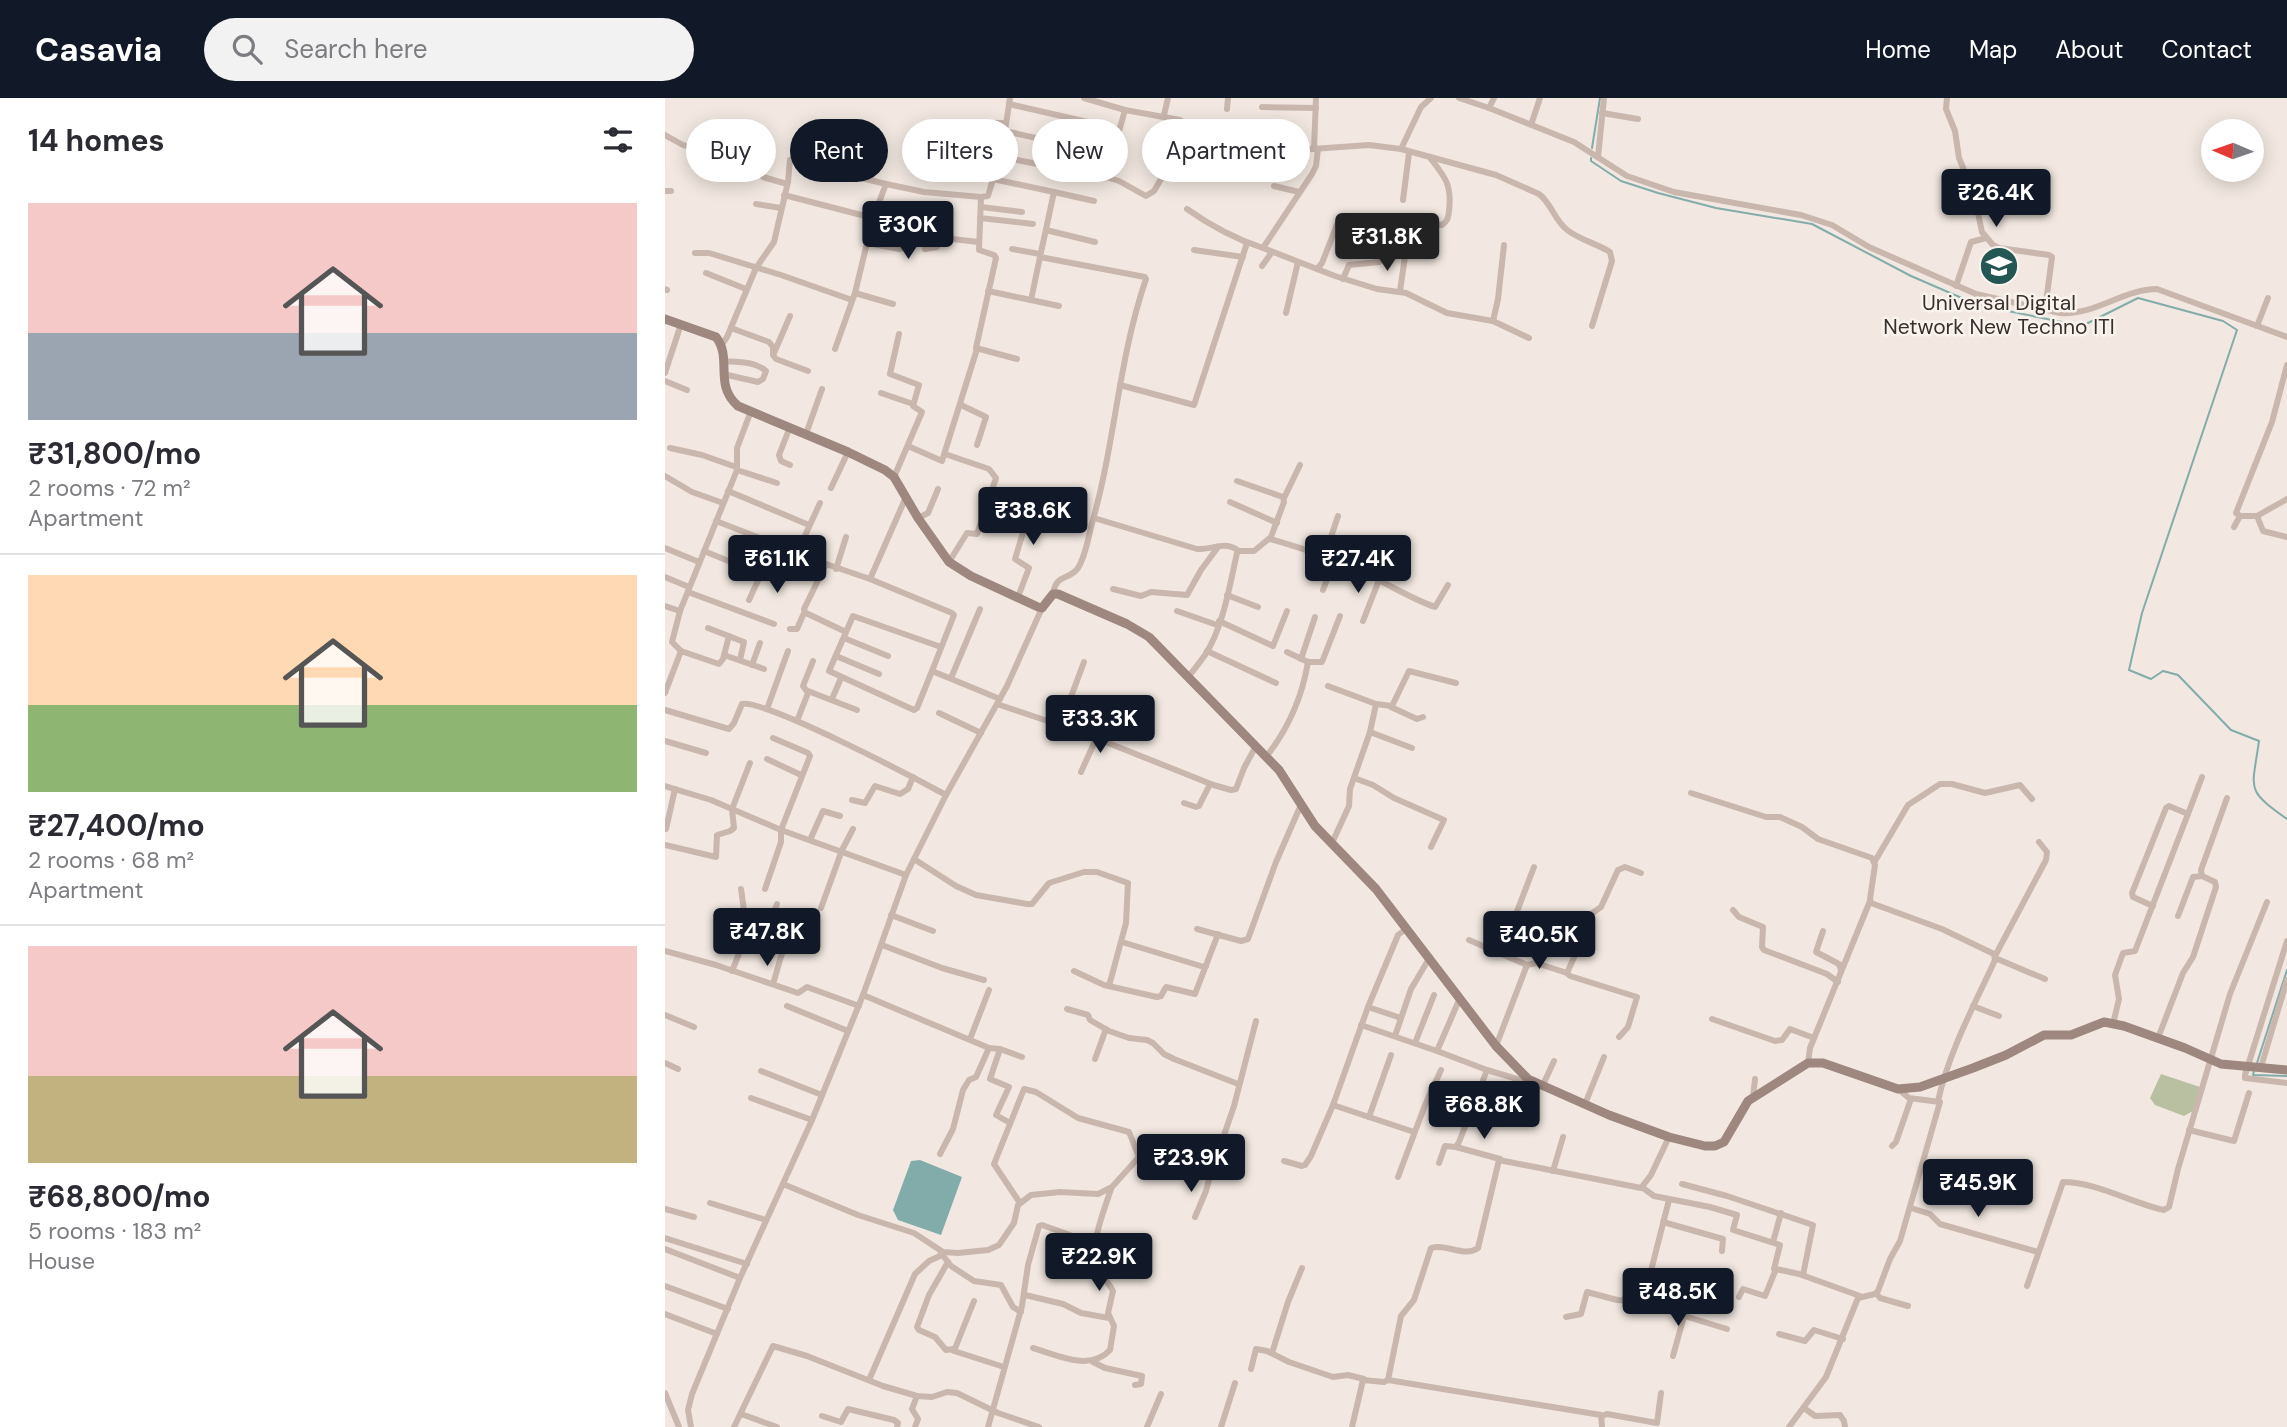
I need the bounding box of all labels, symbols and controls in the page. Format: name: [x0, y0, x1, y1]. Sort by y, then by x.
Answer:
search box: [204, 18, 694, 81]
text: Casavia: [35, 28, 162, 71]
icon: search: [228, 30, 266, 68]
text: Search here: [284, 32, 428, 66]
text: Home: [1865, 34, 1931, 65]
text: Map: [1969, 34, 2017, 65]
text: About: [2055, 34, 2124, 65]
text: Contact: [2162, 34, 2252, 65]
chip: Buy: [686, 119, 776, 182]
chip: Rent: [790, 119, 888, 182]
chip: Filters: [902, 119, 1018, 182]
chip: New: [1032, 119, 1128, 182]
chip: Apartment: [1142, 119, 1310, 182]
north arrow: [2201, 119, 2265, 182]
map controls: [2201, 119, 2264, 182]
text: 14 homes: [28, 121, 165, 160]
icon: filters: [599, 121, 637, 159]
pin: ₹26.4K: [1939, 170, 2053, 229]
text: ₹26.4K: [1958, 177, 2035, 207]
pin: ₹30K: [867, 202, 949, 261]
text: ₹30K: [878, 209, 938, 239]
pin: ₹31.8K: [1330, 214, 1444, 273]
text: ₹31.8K: [1351, 221, 1423, 251]
school or university icon: Universal Digital Network New Techno ITI: [1978, 245, 2020, 287]
icon: home: [270, 248, 396, 374]
place label: Universal Digital Network New Techno ITI: [1883, 289, 2115, 341]
text: ₹31,800/mo: [28, 434, 201, 473]
text: 2 rooms · 72 m²: [28, 473, 191, 503]
pin: ₹38.6K: [976, 488, 1090, 547]
text: ₹38.6K: [994, 495, 1072, 525]
text: Apartment: [28, 503, 143, 533]
pin: ₹61.1K: [720, 536, 834, 595]
pin: ₹27.4K: [1301, 536, 1415, 595]
text: ₹61.1K: [744, 543, 810, 573]
text: ₹27.4K: [1321, 543, 1395, 573]
icon: home: [270, 620, 396, 746]
pin: ₹33.3K: [1043, 696, 1157, 755]
text: ₹33.3K: [1062, 703, 1138, 733]
text: ₹27,400/mo: [28, 806, 205, 845]
text: 2 rooms · 68 m²: [28, 845, 194, 875]
text: Apartment: [28, 875, 143, 905]
pin: ₹47.8K: [710, 908, 824, 968]
pin: ₹40.5K: [1482, 912, 1596, 971]
text: ₹47.8K: [729, 916, 805, 946]
text: ₹40.5K: [1499, 919, 1579, 949]
icon: home: [270, 991, 396, 1117]
pin: ₹68.8K: [1427, 1082, 1541, 1141]
text: ₹68.8K: [1445, 1089, 1523, 1119]
pin: ₹23.9K: [1134, 1134, 1248, 1194]
text: ₹23.9K: [1153, 1142, 1229, 1172]
pin: ₹45.9K: [1921, 1160, 2035, 1219]
text: ₹45.9K: [1939, 1167, 2017, 1197]
text: ₹68,800/mo: [28, 1177, 211, 1216]
text: 5 rooms · 183 m²: [28, 1216, 201, 1246]
pin: ₹22.9K: [1042, 1234, 1156, 1293]
text: ₹22.9K: [1061, 1241, 1137, 1271]
text: House: [28, 1246, 95, 1276]
pin: ₹48.5K: [1621, 1268, 1735, 1328]
text: ₹48.5K: [1639, 1276, 1717, 1306]

